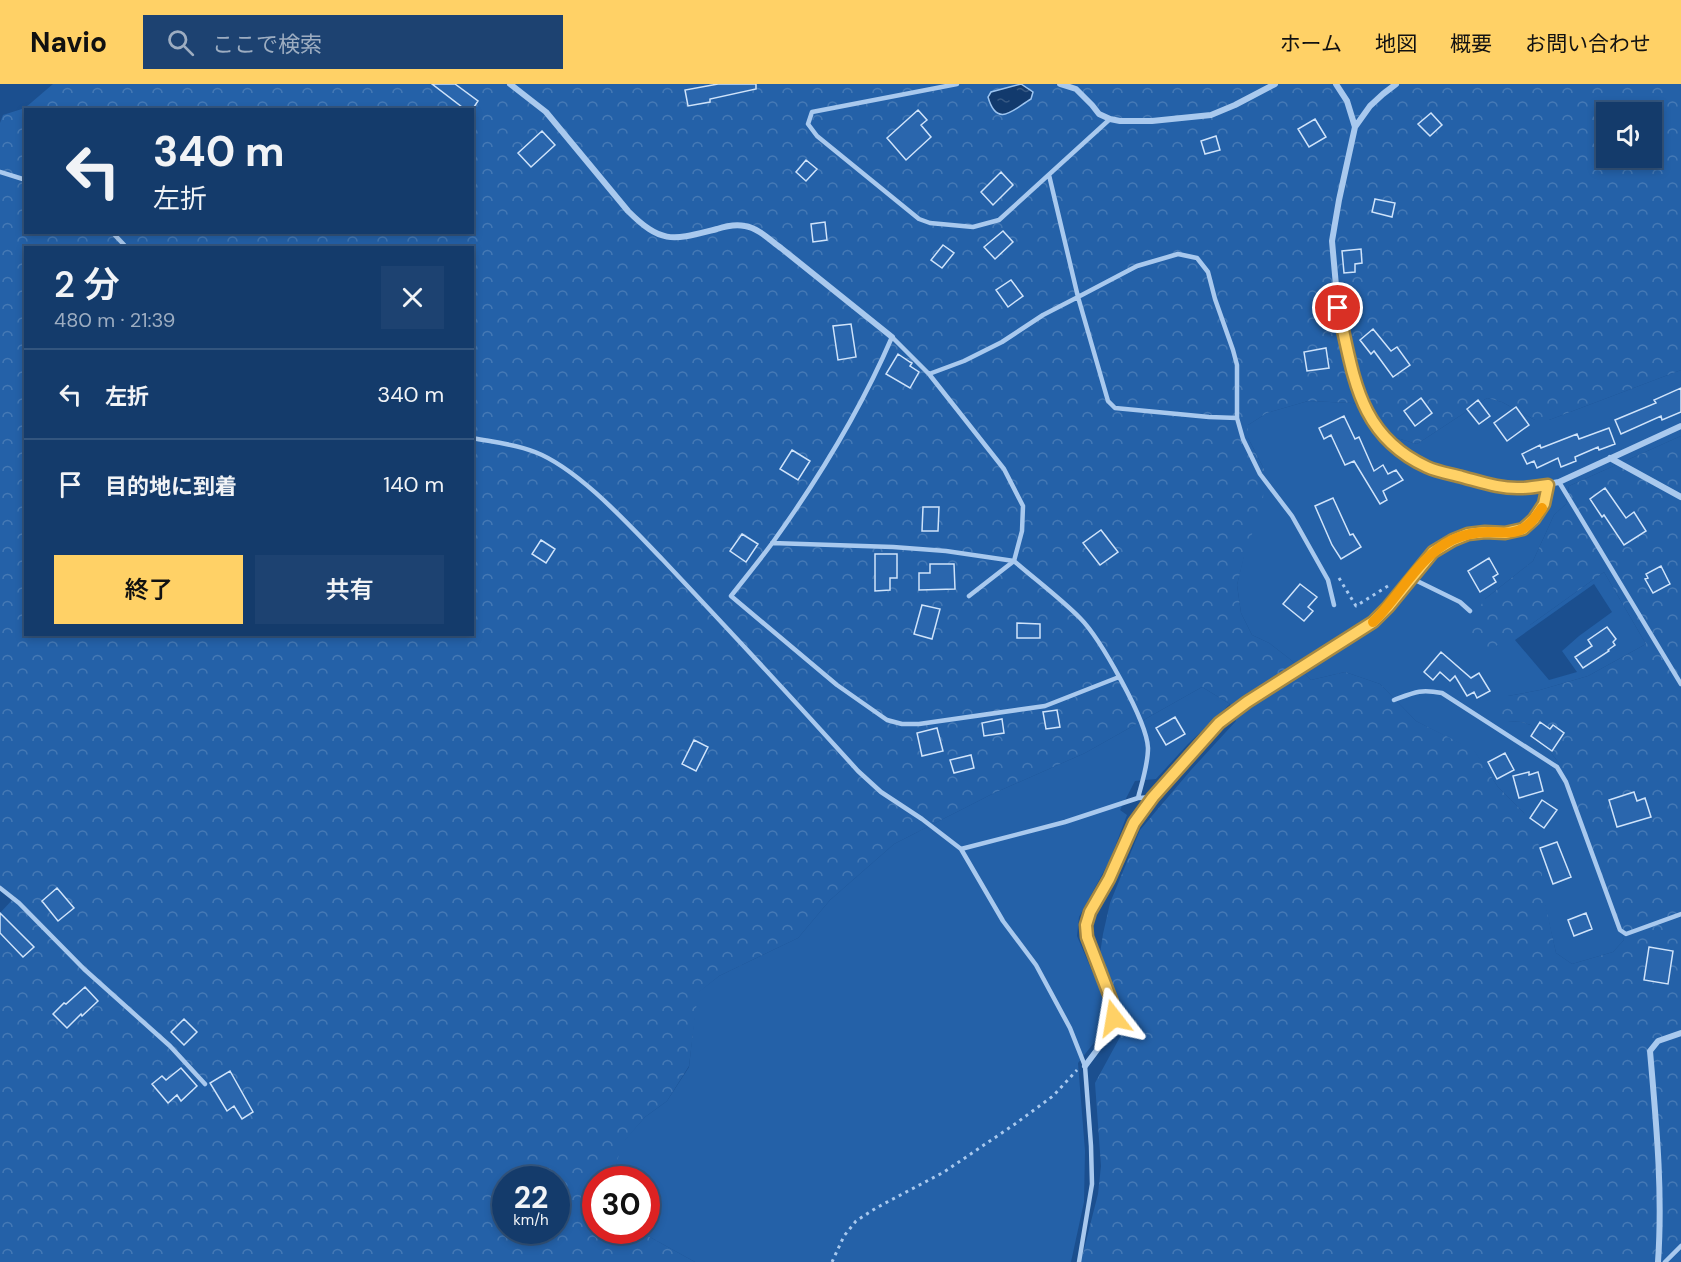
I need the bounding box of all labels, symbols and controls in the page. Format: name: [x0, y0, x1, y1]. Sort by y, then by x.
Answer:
search box: [143, 15, 563, 69]
text: Navio: [30, 24, 107, 61]
icon: search: [164, 26, 197, 59]
text: ここで検索: [212, 30, 322, 59]
text: ホーム: [1280, 30, 1342, 58]
text: 地図: [1375, 30, 1417, 58]
text: 概要: [1450, 30, 1492, 58]
text: お問い合わせ: [1525, 30, 1651, 58]
map controls: [1596, 102, 1662, 168]
button: sound: [1596, 102, 1662, 168]
text: 340 m: [153, 124, 285, 179]
icon: left: [54, 132, 132, 210]
text: 左折: [153, 181, 207, 216]
text: 2 分: [54, 261, 120, 308]
button: close: [381, 266, 444, 329]
pin: [1312, 282, 1363, 333]
icon: arrive: [1321, 291, 1354, 324]
text: 480 m · 21:39: [54, 307, 175, 333]
icon: left: [54, 378, 87, 411]
text: 340 m: [377, 380, 444, 409]
text: 左折: [105, 382, 149, 411]
icon: arrive: [54, 468, 87, 501]
text: 140 m: [383, 470, 444, 499]
text: 目的地に到着: [105, 472, 237, 501]
button: 終了: [54, 555, 243, 624]
button: 共有: [255, 555, 444, 624]
position arrow: [1082, 986, 1146, 1050]
speed limit sign: 30: [582, 1166, 660, 1244]
text: 22: [514, 1178, 548, 1217]
text: km/h: [513, 1210, 549, 1230]

